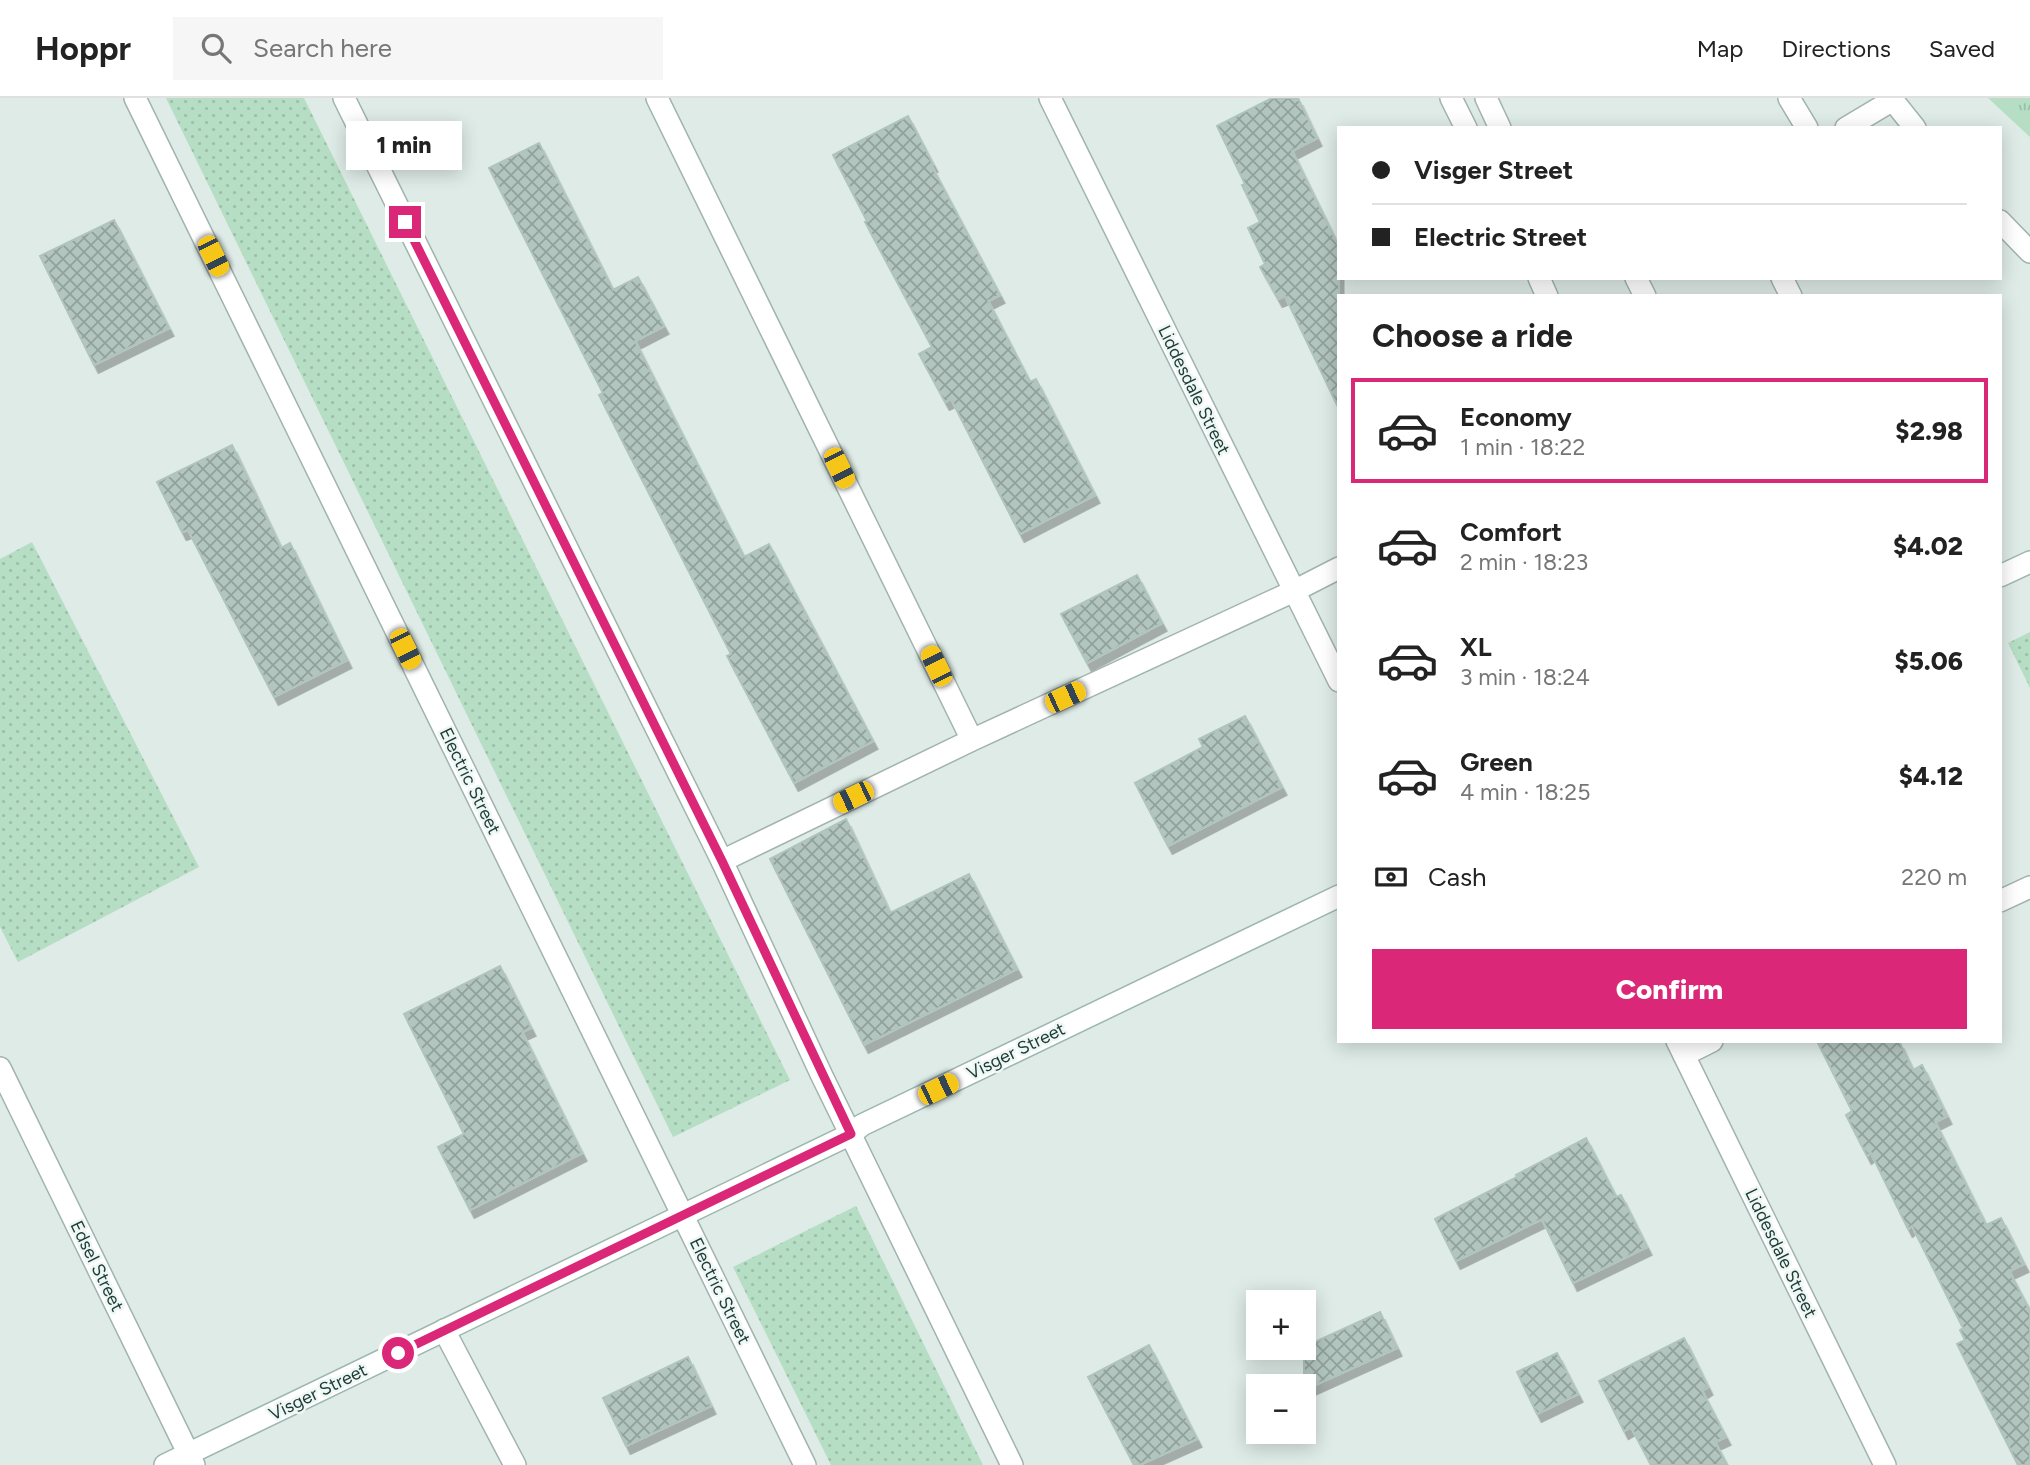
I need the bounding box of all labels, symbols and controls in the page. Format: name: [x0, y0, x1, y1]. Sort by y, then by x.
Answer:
search box: [173, 17, 663, 80]
text: Hoppr: [35, 29, 131, 68]
icon: search: [197, 29, 235, 67]
text: Search here: [253, 32, 392, 64]
text: Map: [1697, 34, 1743, 63]
text: Directions: [1781, 34, 1891, 63]
text: Saved: [1929, 34, 1995, 63]
callout: 1 min: [347, 121, 463, 170]
text: 1 min: [377, 131, 431, 159]
text: Visger Street: [1414, 154, 1573, 186]
route end: [389, 206, 421, 238]
text: Electric Street: [1414, 221, 1587, 253]
car: [195, 233, 232, 279]
text: Choose a ride: [1372, 317, 1573, 355]
street label: Liddesdale Street: [1153, 322, 1235, 458]
icon: car: [1376, 399, 1439, 462]
text: Economy: [1460, 401, 1572, 433]
text: $2.98: [1895, 415, 1963, 447]
text: 1 min · 18:22: [1460, 433, 1585, 461]
car: [821, 445, 858, 491]
icon: car: [1376, 514, 1439, 577]
text: Comfort: [1460, 516, 1562, 548]
text: $4.02: [1893, 530, 1963, 562]
text: 2 min · 18:23: [1460, 548, 1588, 576]
car: [387, 626, 424, 672]
icon: car: [1376, 629, 1439, 692]
text: XL: [1460, 631, 1492, 663]
car: [918, 643, 955, 689]
text: $5.06: [1894, 645, 1963, 677]
text: 3 min · 18:24: [1460, 663, 1590, 691]
car: [1042, 679, 1089, 715]
street label: Electric Street: [435, 724, 505, 838]
icon: car: [1376, 744, 1439, 807]
text: Green: [1460, 746, 1533, 778]
text: $4.12: [1899, 760, 1963, 792]
car: [830, 778, 877, 816]
text: 4 min · 18:25: [1460, 778, 1590, 806]
icon: cash: [1372, 858, 1410, 896]
text: Cash: [1428, 861, 1487, 893]
text: 220 m: [1901, 863, 1967, 891]
button: Confirm: [1372, 949, 1967, 1029]
street label: Visger Street: [963, 1018, 1069, 1084]
car: [915, 1070, 962, 1108]
street label: Liddesdale Street: [1740, 1185, 1822, 1321]
street label: Edsel Street: [66, 1217, 129, 1315]
street label: Electric Street: [685, 1234, 755, 1348]
map controls: [1246, 1290, 1316, 1444]
button: +: [1246, 1290, 1316, 1360]
route start: [382, 1337, 414, 1369]
street label: Visger Street: [265, 1359, 371, 1425]
button: −: [1246, 1374, 1316, 1444]

